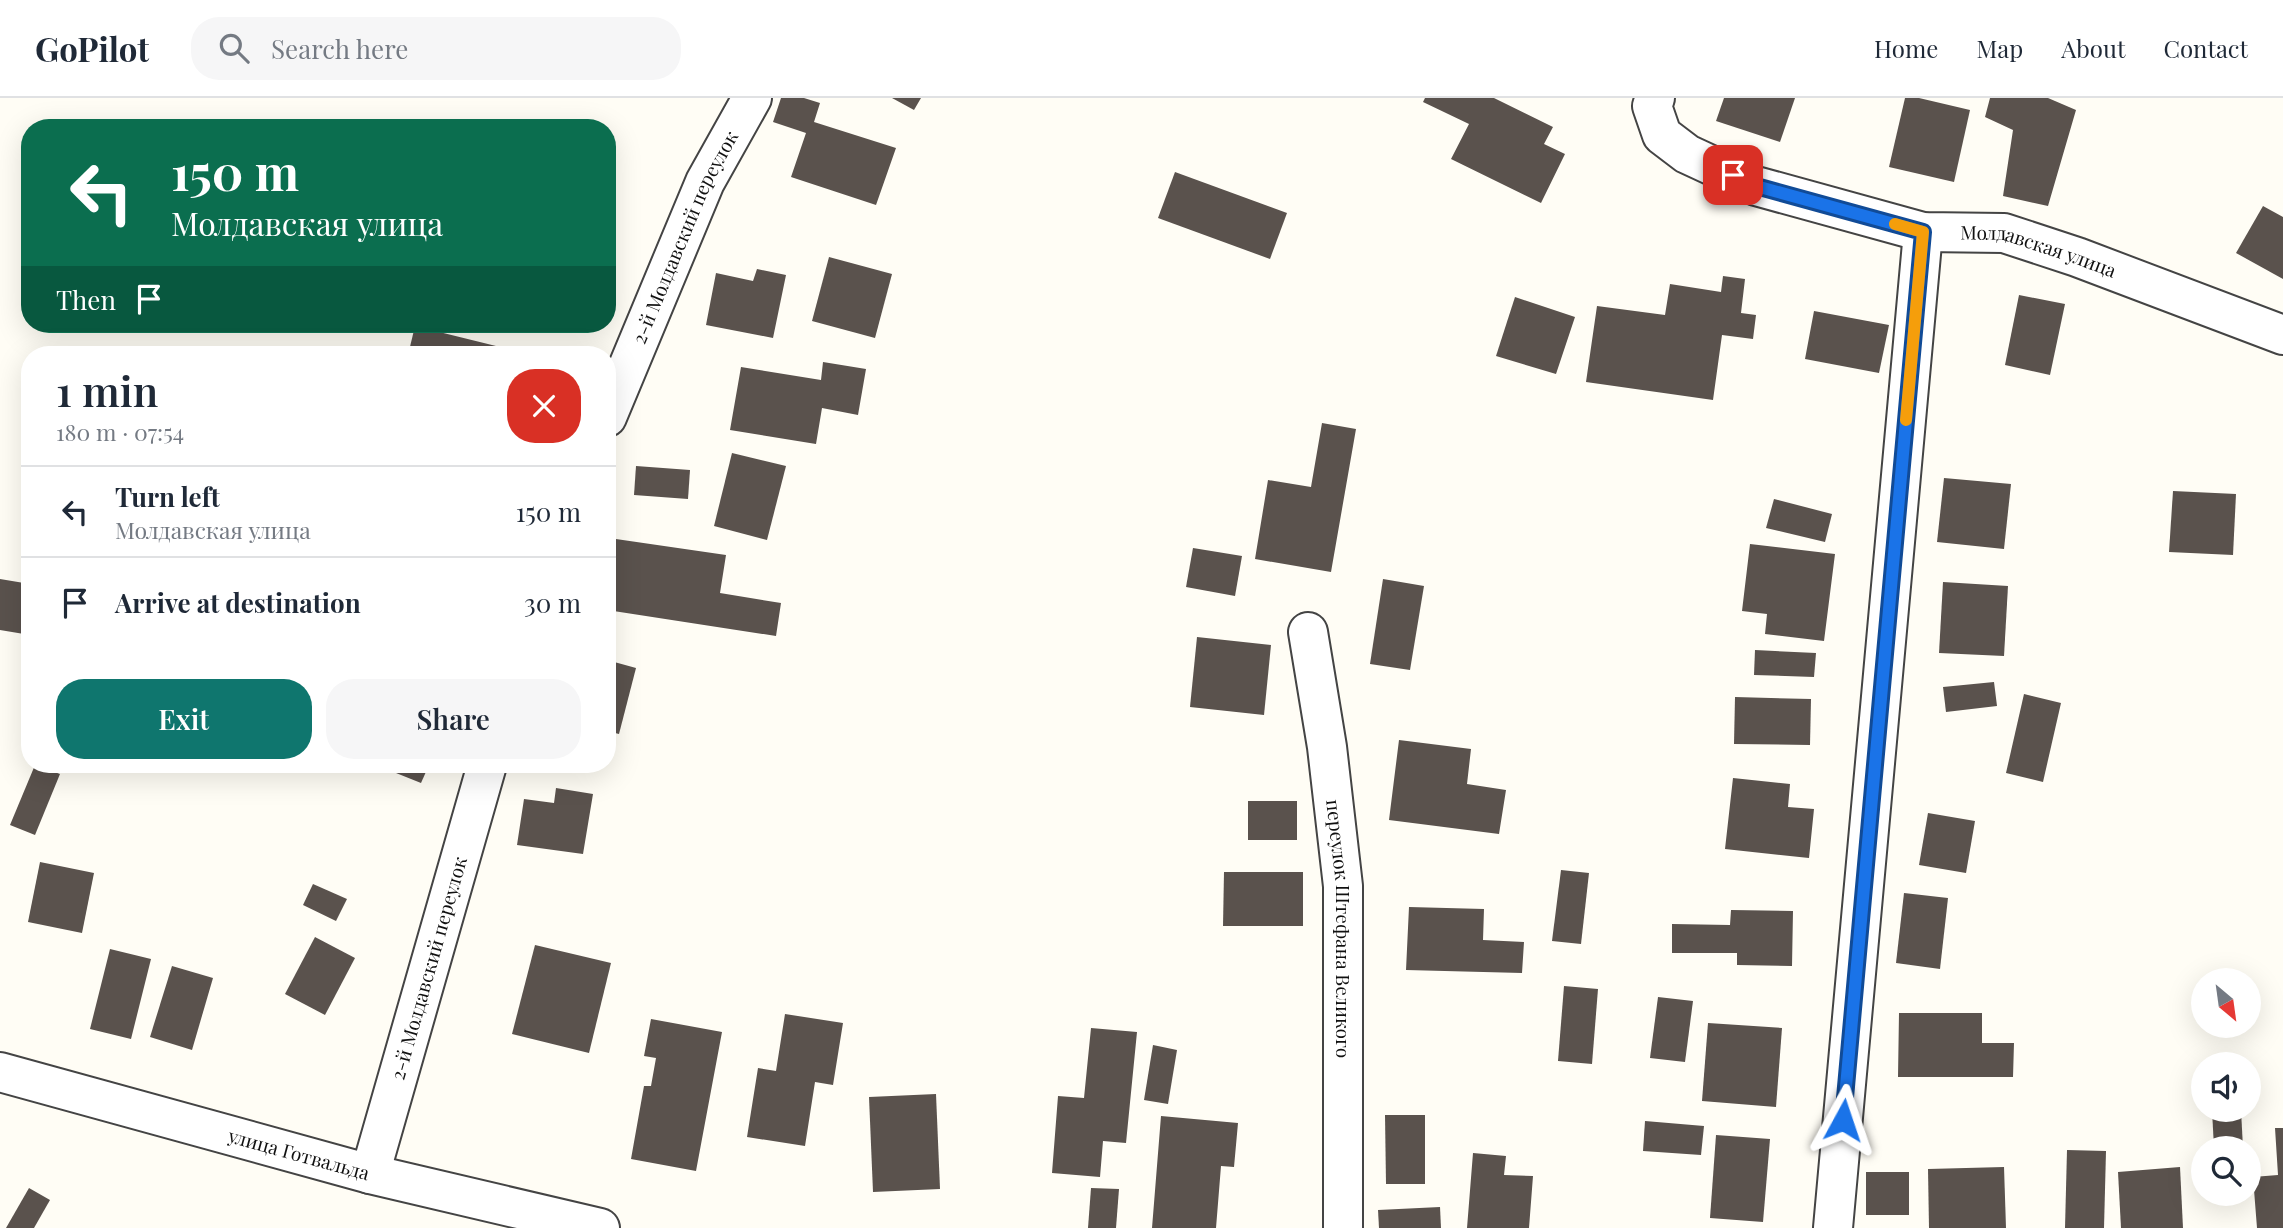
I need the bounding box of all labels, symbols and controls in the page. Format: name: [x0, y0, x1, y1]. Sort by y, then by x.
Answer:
search box: [191, 17, 681, 80]
text: GoPilot: [35, 26, 149, 70]
icon: search: [215, 29, 253, 67]
text: Search here: [271, 31, 408, 66]
text: Home: [1874, 32, 1938, 64]
text: Map: [1976, 32, 2023, 64]
text: About: [2061, 32, 2125, 64]
text: Contact: [2163, 32, 2248, 64]
street label: 2-й Молдавский переулок: [625, 125, 743, 347]
text: 150 m: [171, 138, 299, 203]
pin: [1703, 145, 1763, 205]
icon: left: [56, 147, 147, 238]
icon: arrive: [1714, 156, 1752, 194]
text: Молдавская улица: [171, 201, 443, 244]
street label: Молдавская улица: [1960, 218, 2121, 283]
icon: arrive: [130, 280, 168, 318]
text: Then: [56, 282, 116, 317]
text: 1 min: [56, 362, 158, 418]
button: close: [507, 369, 581, 443]
text: 180 m · 07:54: [56, 416, 184, 447]
text: Turn left: [115, 479, 220, 514]
icon: left: [56, 493, 94, 531]
text: 150 m: [516, 494, 581, 529]
text: Молдавская улица: [115, 514, 311, 545]
icon: arrive: [56, 584, 94, 622]
text: Arrive at destination: [115, 585, 361, 620]
text: 30 m: [524, 585, 581, 620]
button: Exit: [56, 679, 312, 759]
button: Share: [326, 679, 581, 759]
street label: переулок Штефана Великого: [1321, 798, 1357, 1058]
street label: 2-й Молдавский переулок: [384, 853, 472, 1083]
north arrow: [2191, 968, 2261, 1038]
map controls: [2191, 968, 2261, 1206]
button: sound: [2191, 1052, 2261, 1122]
position arrow: [1806, 1083, 1880, 1157]
street label: улица Готвальда: [225, 1121, 373, 1185]
button: search: [2191, 1136, 2261, 1206]

